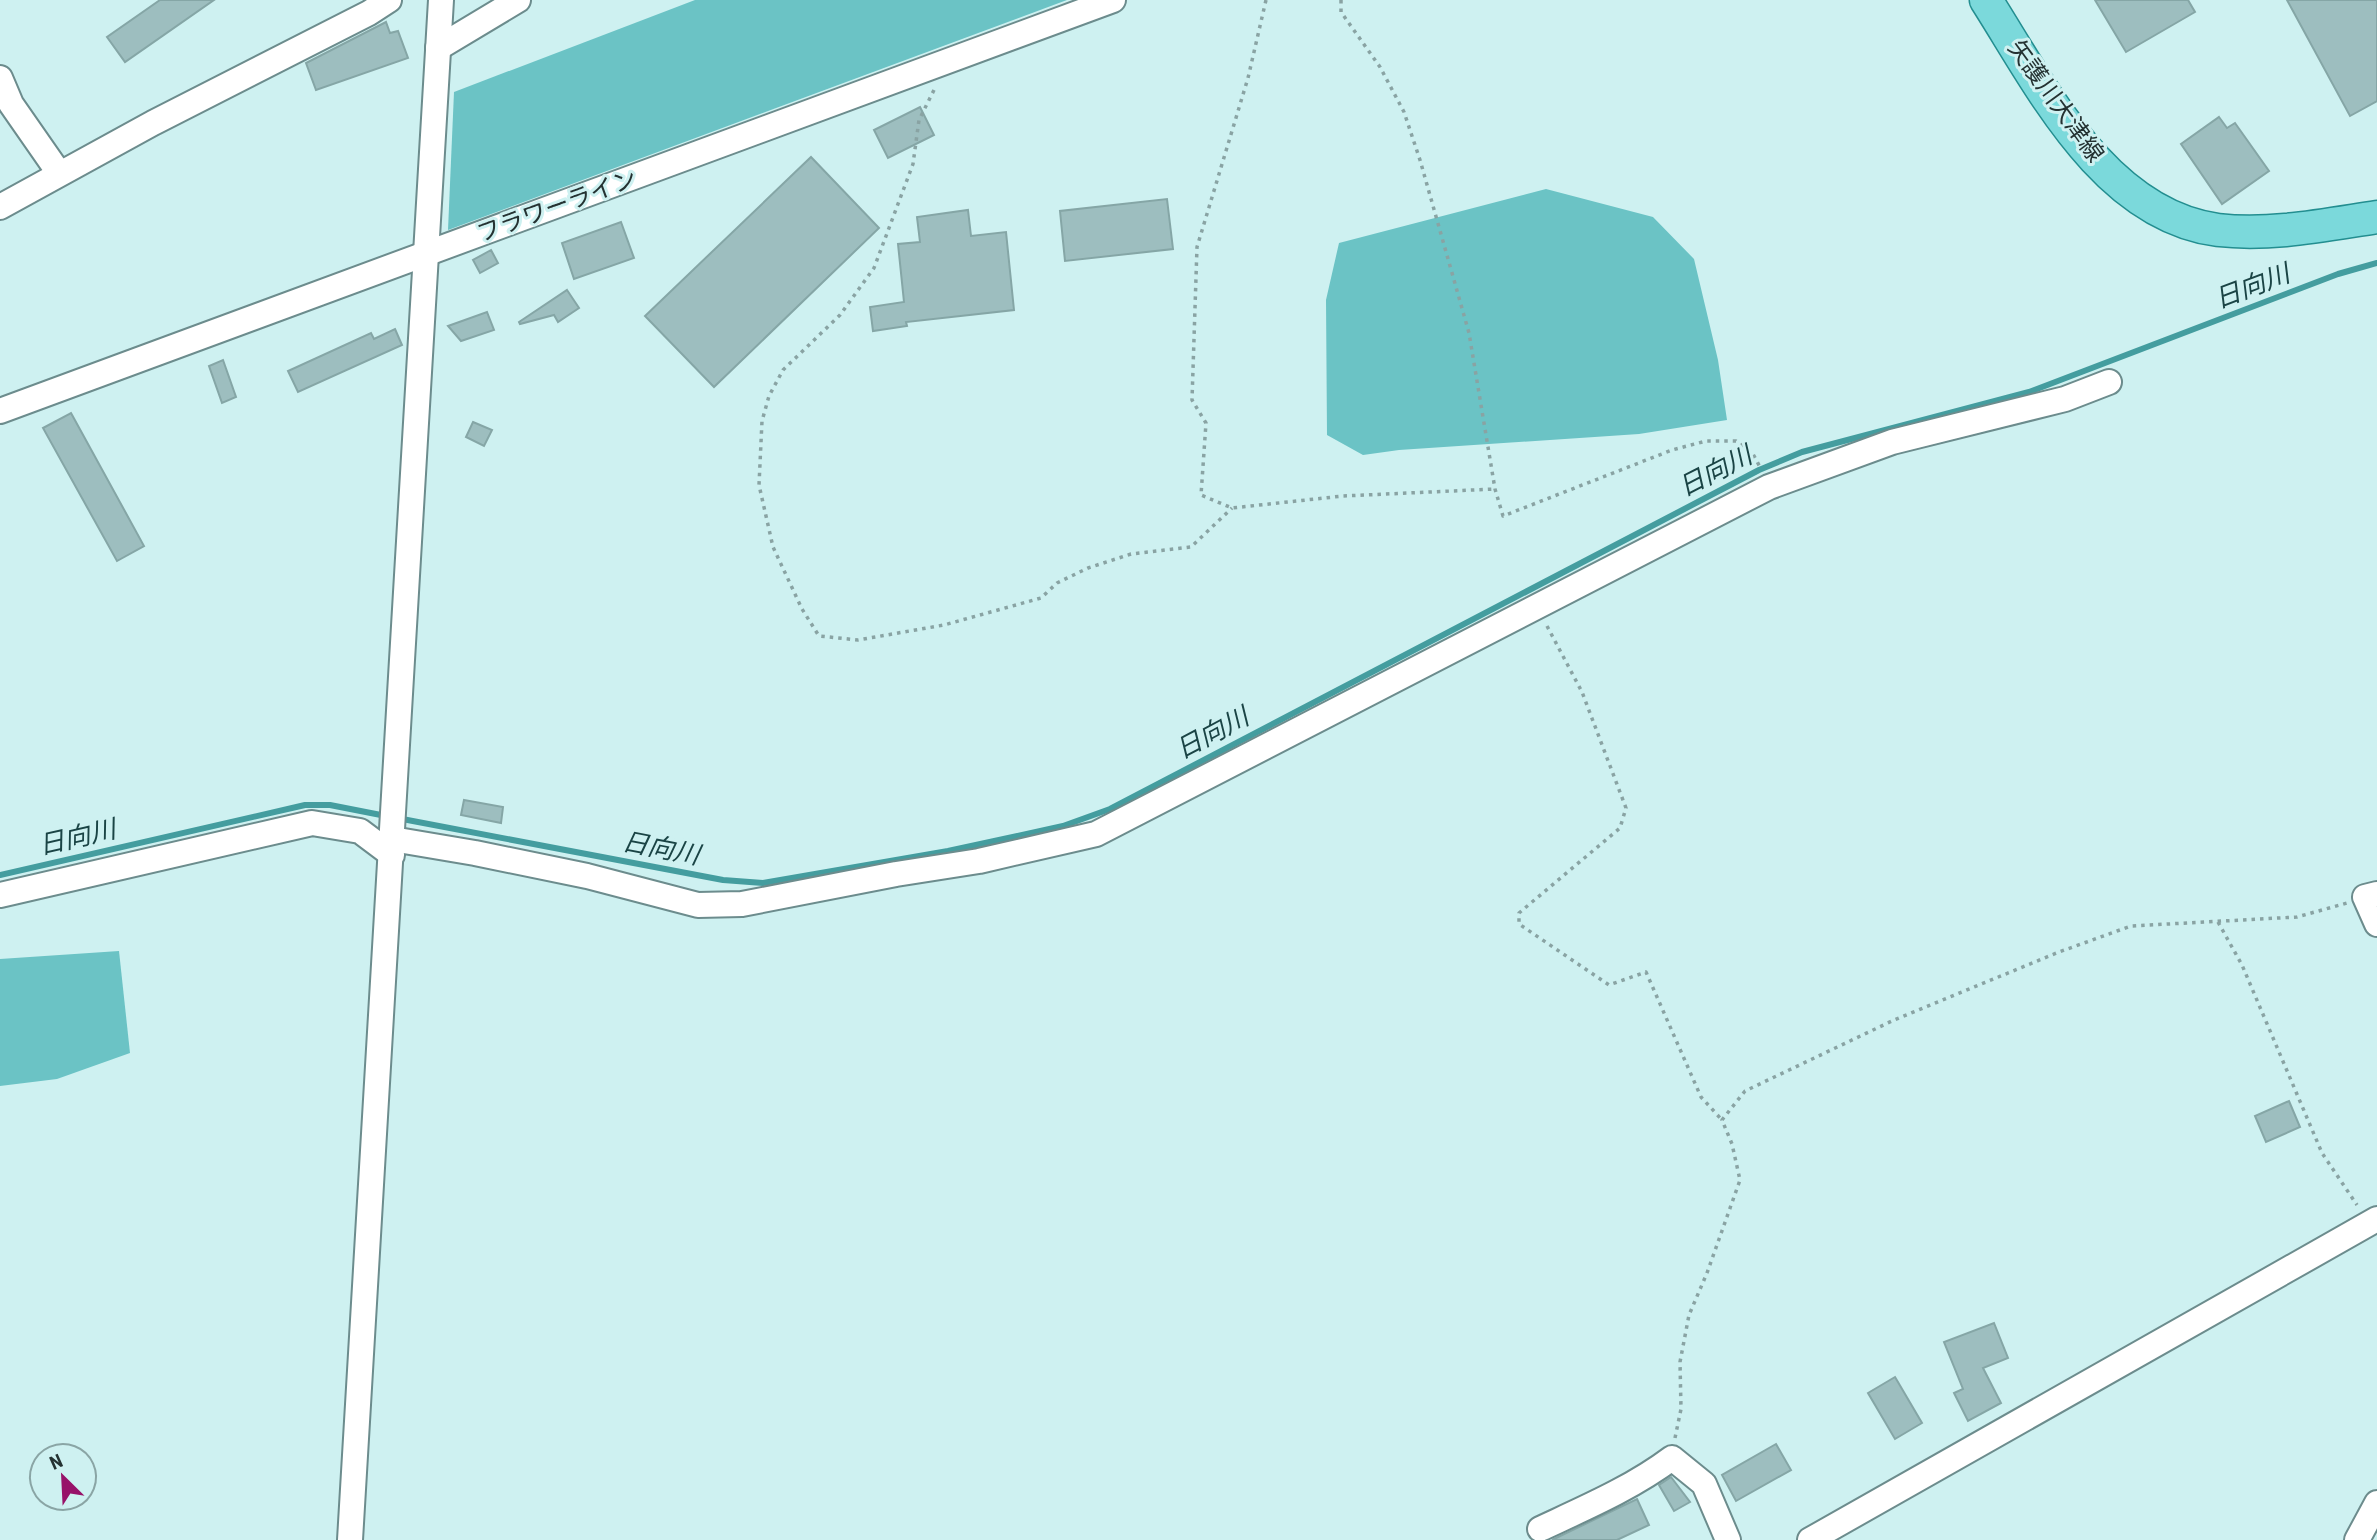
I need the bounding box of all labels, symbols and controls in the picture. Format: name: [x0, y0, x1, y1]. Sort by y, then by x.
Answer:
street label: 矢護川大津線: [2002, 35, 2110, 167]
street label: フラワーライン: [473, 164, 641, 248]
water label: 日向川: [2210, 257, 2297, 314]
water label: 日向川: [1673, 439, 1759, 502]
water label: 日向川: [1171, 700, 1256, 765]
water label: 日向川: [36, 813, 121, 860]
water label: 日向川: [620, 826, 705, 871]
north arrow: [28, 1442, 98, 1512]
text: N: [46, 1449, 66, 1475]

